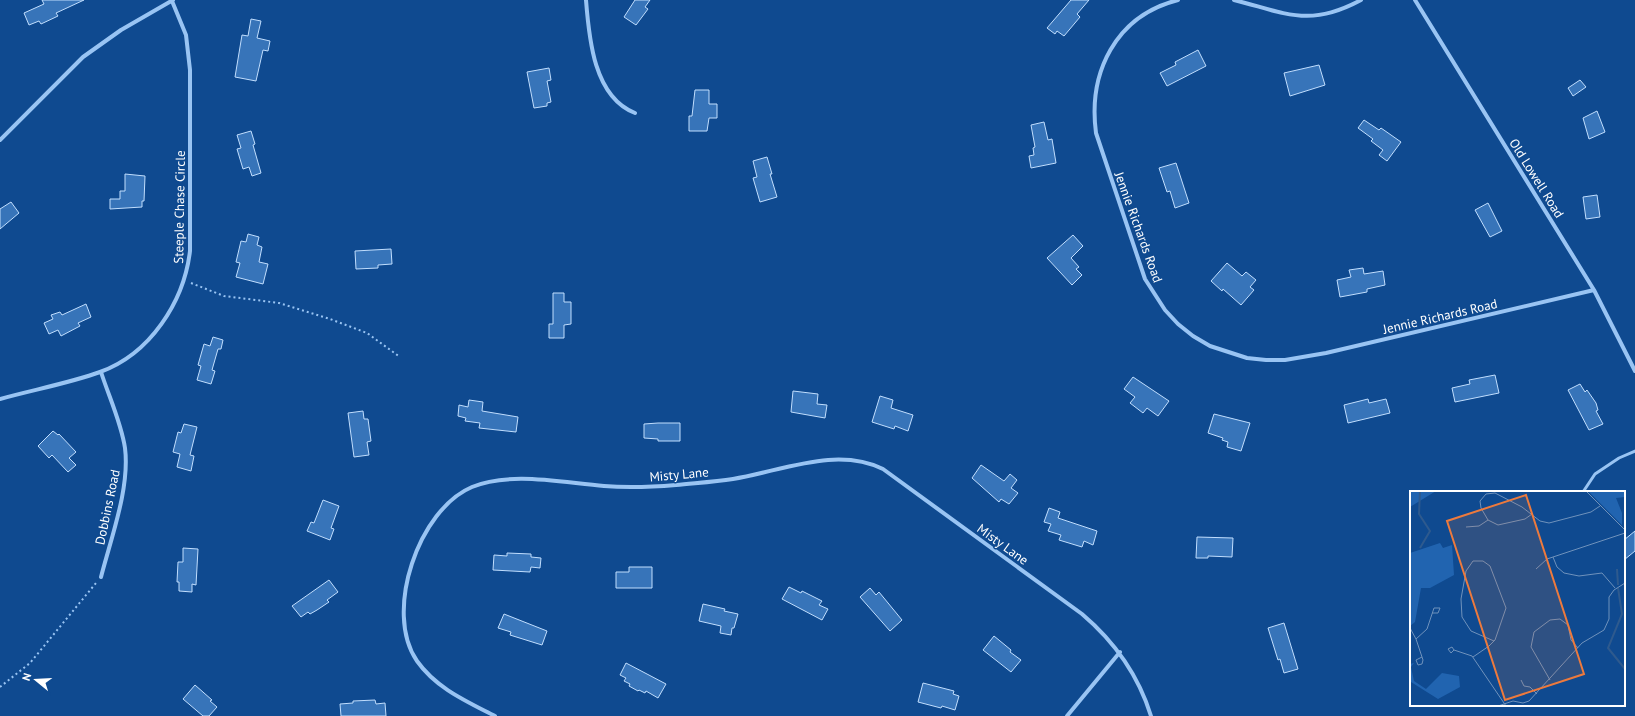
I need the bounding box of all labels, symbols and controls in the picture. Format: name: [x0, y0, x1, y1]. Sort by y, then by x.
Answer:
street label: Old Lowell Road: [1505, 135, 1568, 221]
street label: Steeple Chase Circle: [170, 150, 189, 264]
street label: Jennie Richards Road: [1110, 168, 1166, 285]
street label: Jennie Richards Road: [1380, 295, 1499, 338]
street label: Misty Lane: [649, 463, 709, 486]
street label: Dobbins Road: [91, 468, 124, 546]
inset map: [1410, 491, 1625, 706]
street label: Misty Lane: [974, 520, 1032, 569]
north arrow: [16, 660, 56, 700]
text: N: [19, 671, 34, 683]

